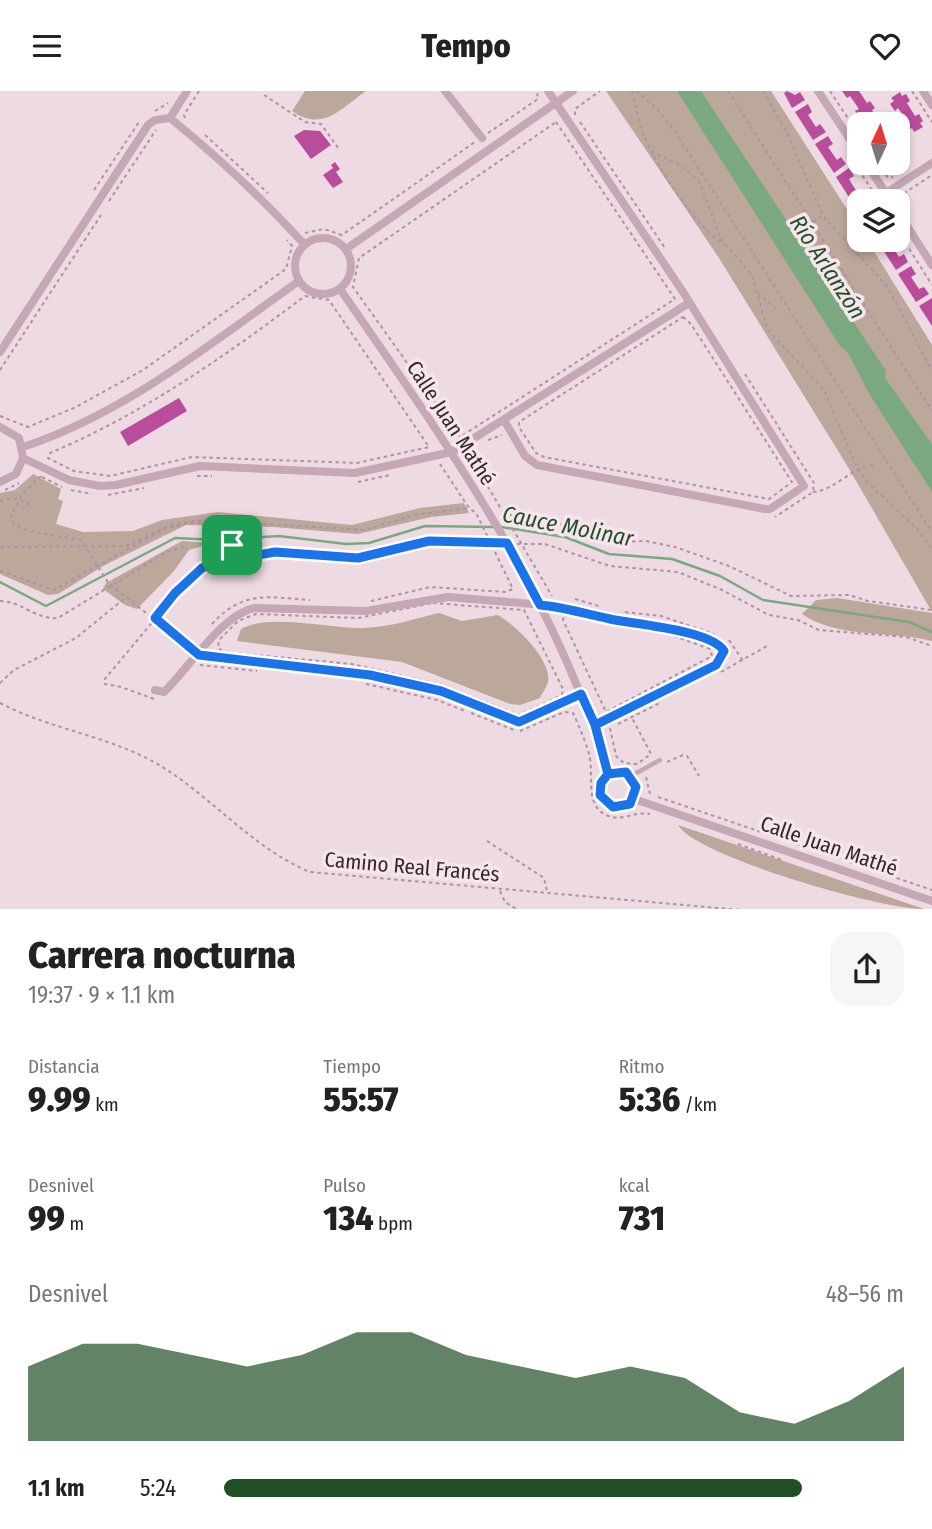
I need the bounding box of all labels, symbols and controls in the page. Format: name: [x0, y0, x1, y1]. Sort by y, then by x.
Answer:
icon: menu: [28, 27, 66, 65]
text: Tempo: [421, 27, 511, 65]
icon: heart: [866, 27, 904, 65]
north arrow: [847, 112, 910, 175]
map controls: [847, 112, 910, 252]
button: layers: [847, 189, 910, 252]
water label: Río Arlanzón: [784, 210, 872, 324]
street label: Calle Juan Mathé: [401, 356, 501, 490]
water label: Cauce Molinar: [500, 500, 637, 553]
pin: [202, 515, 262, 575]
icon: arrive: [213, 526, 251, 564]
street label: Calle Juan Mathé: [757, 810, 901, 882]
street label: Camino Real Francés: [323, 846, 501, 888]
text: Carrera nocturna: [28, 932, 296, 978]
button: share: [830, 932, 904, 1006]
text: 19:37 · 9 × 1.1 km: [28, 981, 175, 1009]
text: Distancia: [28, 1055, 100, 1078]
text: Tiempo: [323, 1055, 381, 1078]
text: Ritmo: [619, 1055, 665, 1078]
text: 9.99: [28, 1078, 91, 1120]
text: 55:57: [323, 1078, 398, 1120]
text: 5:36: [619, 1078, 680, 1120]
text: km: [91, 1093, 119, 1116]
text: /km: [680, 1093, 717, 1116]
text: Desnivel: [28, 1174, 94, 1197]
text: Pulso: [323, 1174, 366, 1197]
text: kcal: [619, 1174, 649, 1197]
text: 99: [28, 1197, 65, 1239]
text: 134: [323, 1197, 374, 1239]
text: 731: [619, 1197, 665, 1239]
text: m: [65, 1212, 84, 1235]
text: bpm: [374, 1212, 413, 1235]
text: Desnivel: [28, 1280, 108, 1308]
text: 48–56 m: [826, 1280, 904, 1308]
text: 1.1 km: [28, 1474, 84, 1502]
text: 5:24: [140, 1474, 176, 1502]

